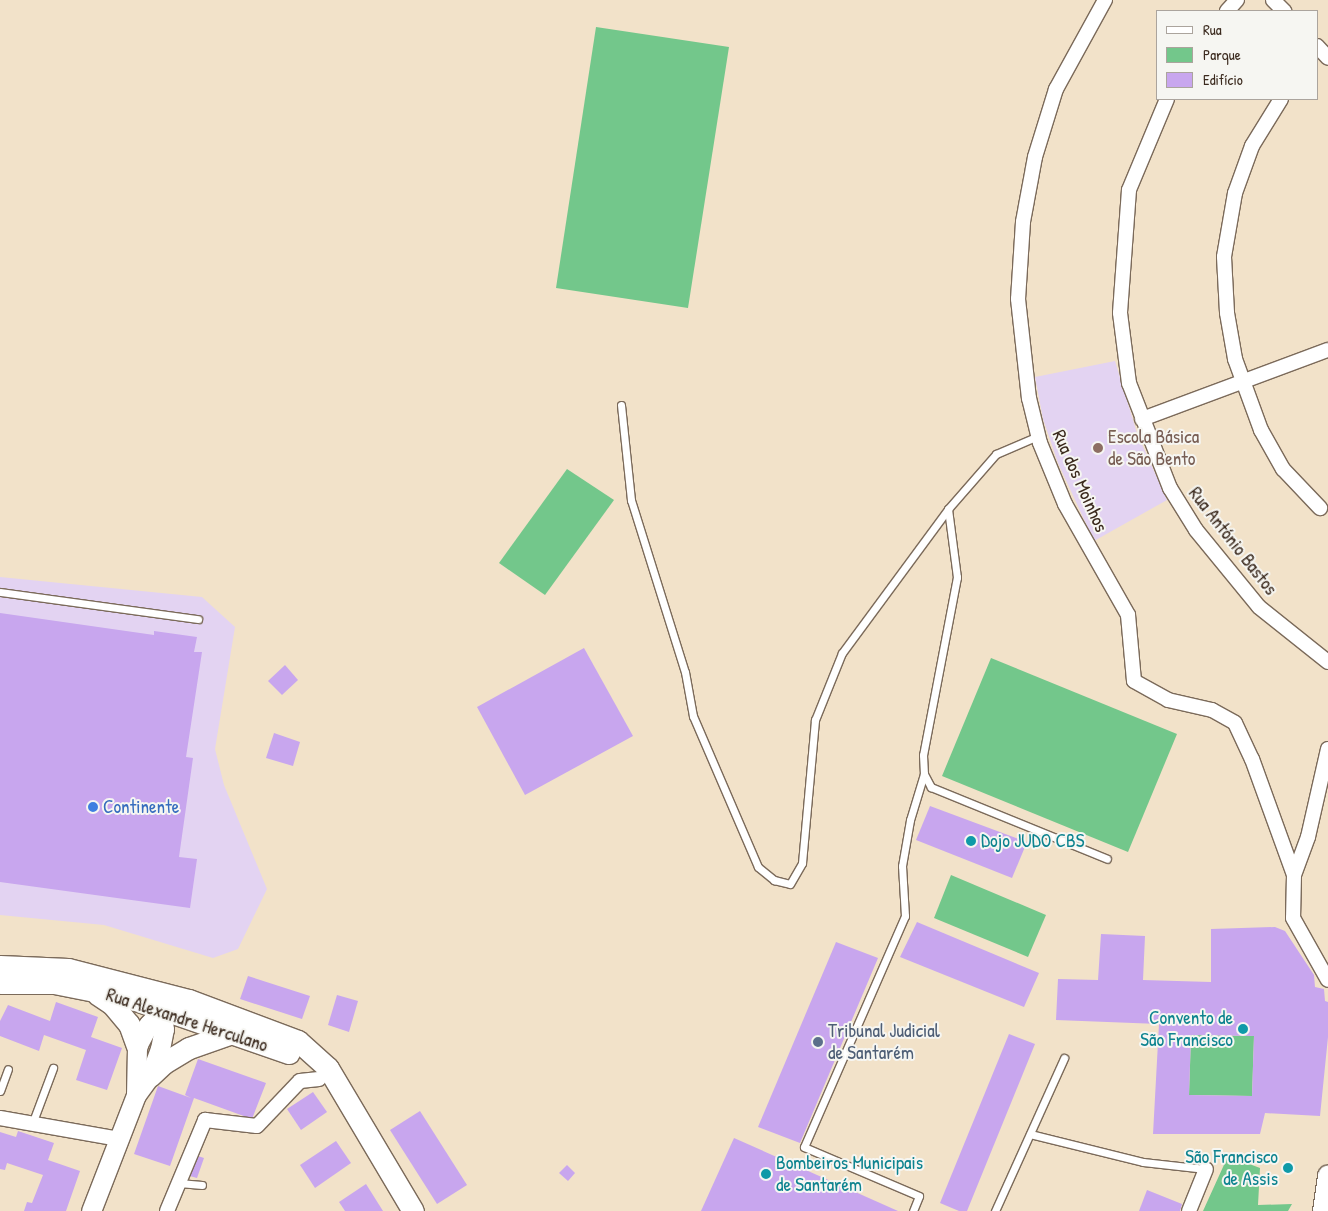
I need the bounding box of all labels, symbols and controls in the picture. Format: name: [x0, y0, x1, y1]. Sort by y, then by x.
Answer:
legend: [1156, 10, 1318, 100]
text: Rua: [1203, 19, 1222, 40]
text: Parque: [1203, 44, 1241, 65]
text: Edifício: [1203, 69, 1243, 90]
street label: Rua dos Moinhos: [1047, 426, 1113, 536]
place label: Escola Básica de São Bento: [1108, 426, 1199, 470]
marker: Escola Básica de São Bento: [1092, 442, 1104, 454]
street label: Rua António Bastos: [1184, 482, 1282, 600]
place label: Continente: [103, 796, 179, 818]
marker: Continente: [87, 801, 99, 813]
place label: Dojo JUDO CBS: [981, 830, 1084, 852]
marker: Dojo JUDO CBS: [965, 835, 977, 847]
street label: Rua Alexandre Herculano: [103, 983, 271, 1057]
place label: Convento de São Francisco: [1140, 1007, 1233, 1051]
place label: Tribunal Judicial de Santarém: [828, 1020, 940, 1064]
marker: Convento de São Francisco: [1237, 1023, 1249, 1035]
marker: Tribunal Judicial de Santarém: [812, 1036, 824, 1048]
place label: São Francisco de Assis: [1185, 1146, 1278, 1190]
place label: Bombeiros Municipais de Santarém: [776, 1152, 923, 1196]
marker: São Francisco de Assis: [1282, 1162, 1294, 1174]
marker: Bombeiros Municipais de Santarém: [760, 1168, 772, 1180]

